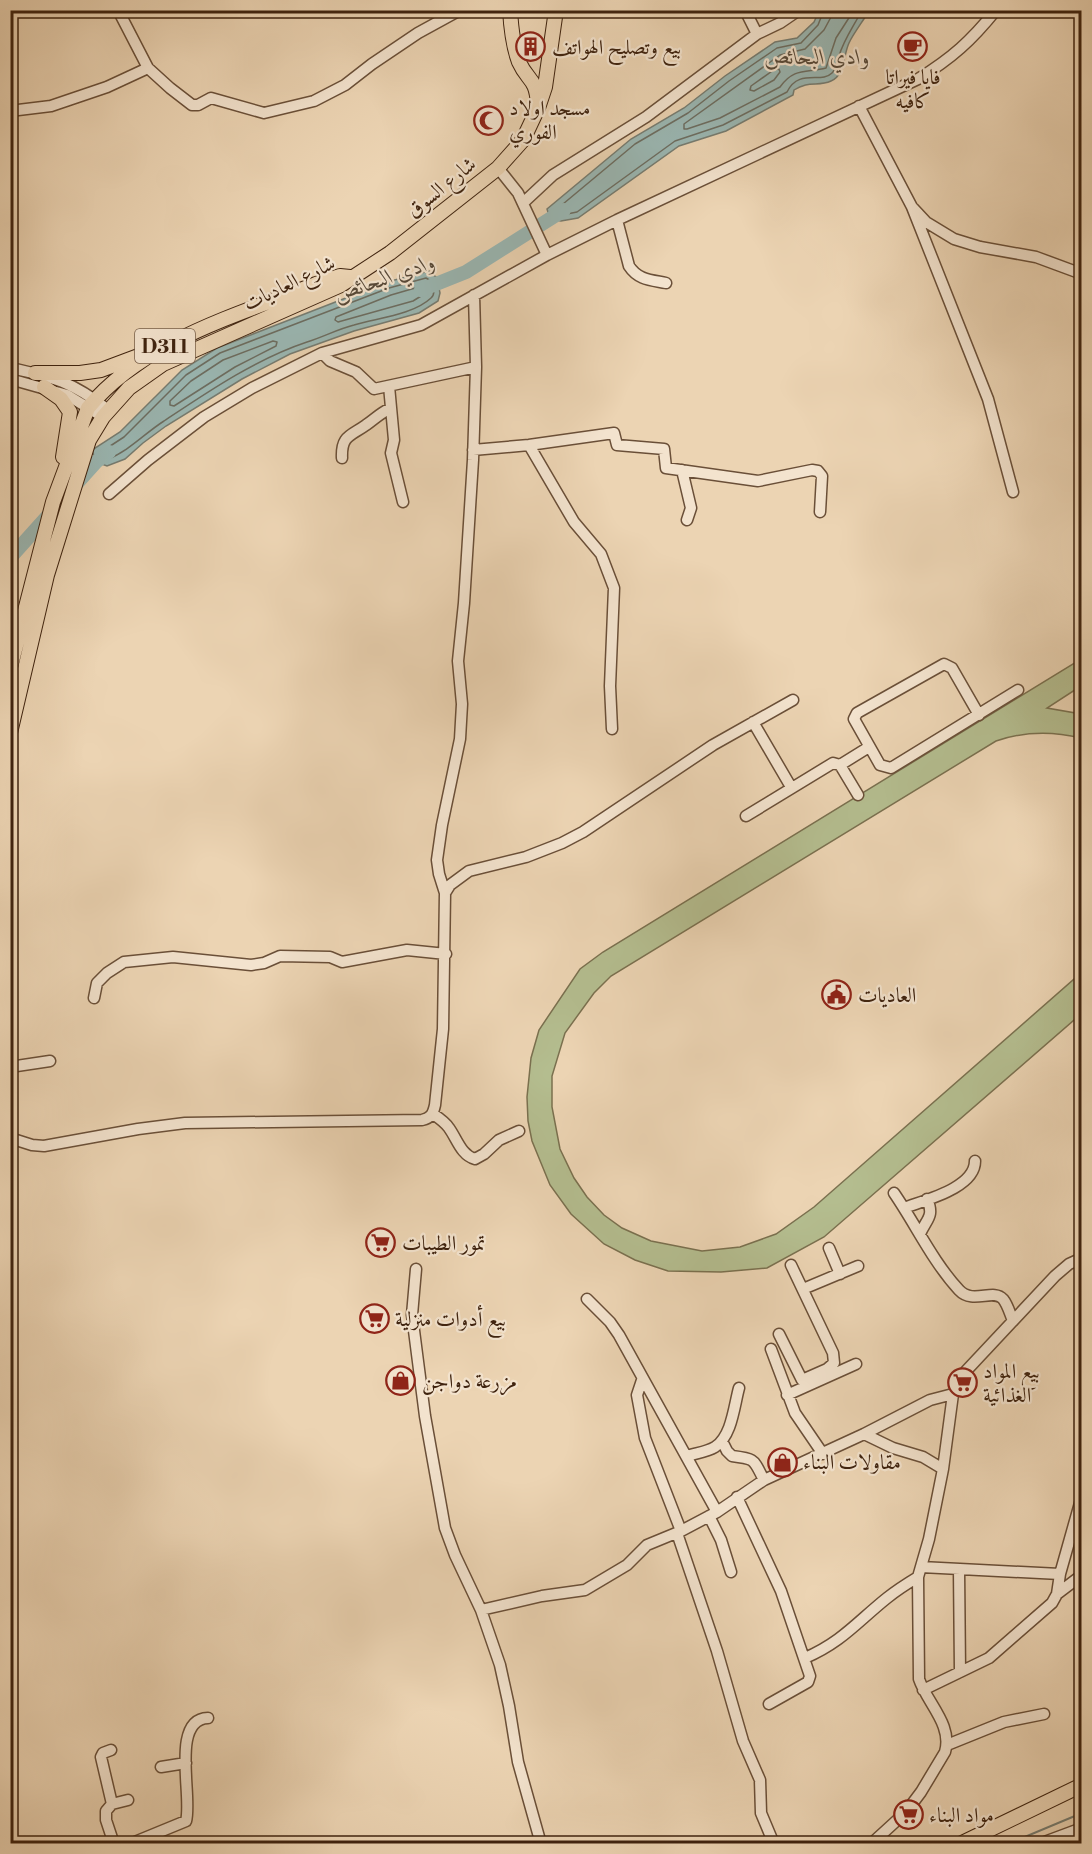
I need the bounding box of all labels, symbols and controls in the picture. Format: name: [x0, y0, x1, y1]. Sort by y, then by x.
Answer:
cafe icon: فايا فيراتا كافيه: [897, 30, 929, 62]
building icon: بيع وتصليح الهواتف: [515, 31, 547, 63]
place label: بيع وتصليح الهواتف: [552, 35, 681, 66]
water label: وادي البحائص: [764, 44, 870, 74]
place label: فايا فيراتا كافيه: [885, 65, 941, 115]
place label: مسجد اولاد الفوري: [509, 96, 590, 148]
mosque icon: مسجد اولاد الفوري: [472, 104, 504, 136]
street label: شارع السوق: [401, 152, 484, 227]
water label: وادي البحائص: [330, 248, 440, 311]
street label: شارع العاديات: [239, 250, 341, 321]
road number: D311: [135, 329, 195, 363]
public building icon: العاديات: [821, 979, 853, 1011]
place label: العاديات: [858, 983, 916, 1009]
supermarket icon: تمور الطيبات: [365, 1227, 397, 1259]
place label: تمور الطيبات: [402, 1231, 485, 1257]
supermarket icon: بيع أدوات منزلية: [358, 1303, 390, 1335]
place label: بيع أدوات منزلية: [395, 1304, 506, 1338]
place label: بيع المواد الغذائية: [983, 1359, 1040, 1409]
shop icon: مزرعة دواجن: [385, 1365, 417, 1397]
supermarket icon: بيع المواد الغذائية: [946, 1367, 978, 1399]
place label: مزرعة دواجن: [422, 1369, 517, 1396]
shop icon: مقاولات البناء: [766, 1446, 798, 1478]
place label: مقاولات البناء: [803, 1450, 901, 1476]
supermarket icon: مواد البناء: [892, 1799, 924, 1831]
place label: مواد البناء: [929, 1803, 994, 1829]

